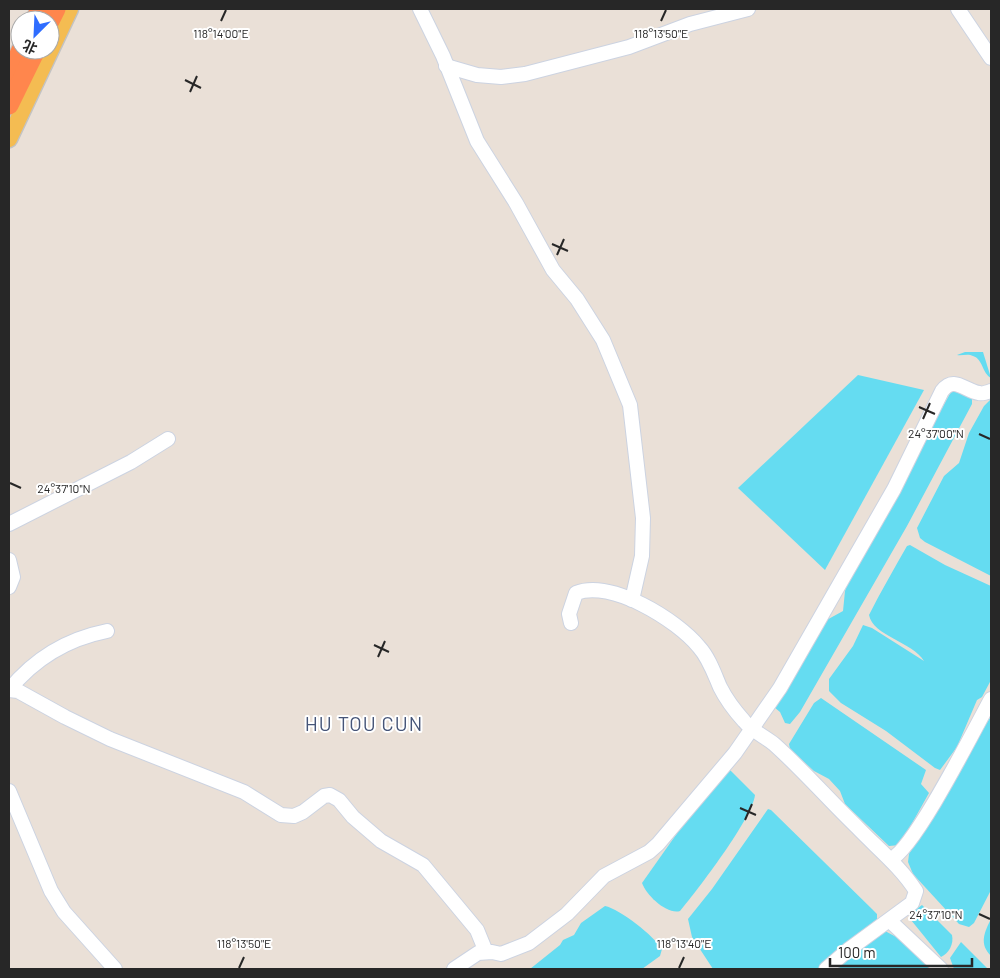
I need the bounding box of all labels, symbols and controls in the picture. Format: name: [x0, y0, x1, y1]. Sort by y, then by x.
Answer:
north arrow: [10, 10, 60, 60]
text: 118°14'00"E: [193, 26, 249, 40]
text: 118°13'50"E: [634, 26, 688, 40]
text: 北: [20, 37, 39, 58]
text: 24°37'00"N: [908, 426, 964, 440]
text: 24°37'10"N: [37, 481, 91, 495]
district label: HU TOU CUN: [305, 711, 423, 735]
text: 24°37'10"N: [909, 907, 963, 921]
text: 118°13'50"E: [217, 936, 271, 950]
text: 118°13'40"E: [657, 936, 711, 950]
scale bar: [830, 936, 972, 968]
text: 100 m: [838, 943, 876, 961]

